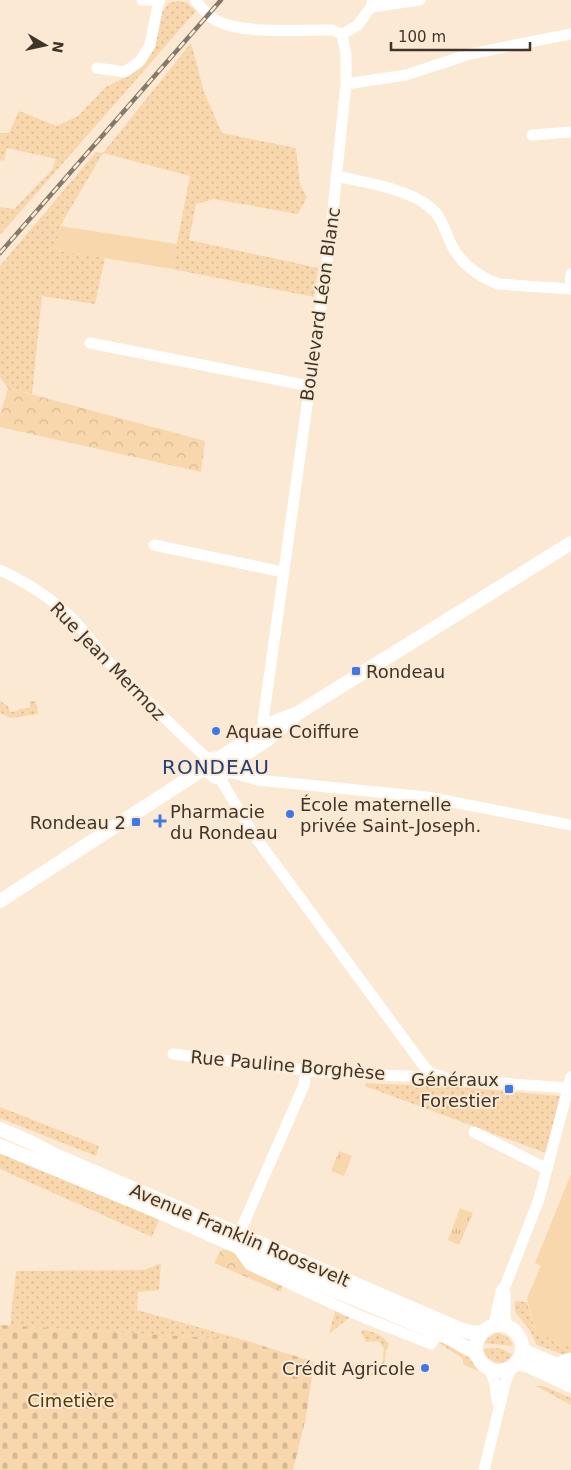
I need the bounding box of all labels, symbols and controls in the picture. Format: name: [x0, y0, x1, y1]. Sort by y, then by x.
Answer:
north arrow: [20, 20, 70, 70]
scale bar: [391, 20, 530, 52]
text: 100 m: [398, 28, 446, 46]
text: N: [49, 40, 67, 54]
street label: Boulevard Léon Blanc: [296, 206, 344, 402]
street label: Rue Jean Mermoz: [46, 598, 170, 724]
place label: Rondeau: [366, 661, 445, 682]
marker: Rondeau: [350, 665, 362, 677]
place label: Aquae Coiffure: [226, 721, 359, 742]
marker: Aquae Coiffure: [210, 725, 222, 737]
district label: RONDEAU: [162, 755, 270, 779]
place label: École maternelle privée Saint-Joseph.: [300, 794, 481, 836]
place label: Pharmacie du Rondeau: [170, 801, 278, 843]
marker: École maternelle privée Saint-Joseph.: [284, 808, 296, 820]
place label: Rondeau 2: [30, 812, 126, 833]
marker: Pharmacie du Rondeau: [154, 815, 166, 827]
marker: Rondeau 2: [130, 816, 142, 828]
street label: Rue Pauline Borghèse: [190, 1046, 386, 1084]
place label: Généraux Forestier: [411, 1069, 500, 1111]
marker: Généraux Forestier: [503, 1083, 515, 1095]
street label: Avenue Franklin Roosevelt: [127, 1179, 353, 1291]
place label: Crédit Agricole: [282, 1358, 415, 1379]
marker: Crédit Agricole: [419, 1362, 431, 1374]
park label: Cimetière: [27, 1390, 115, 1411]

